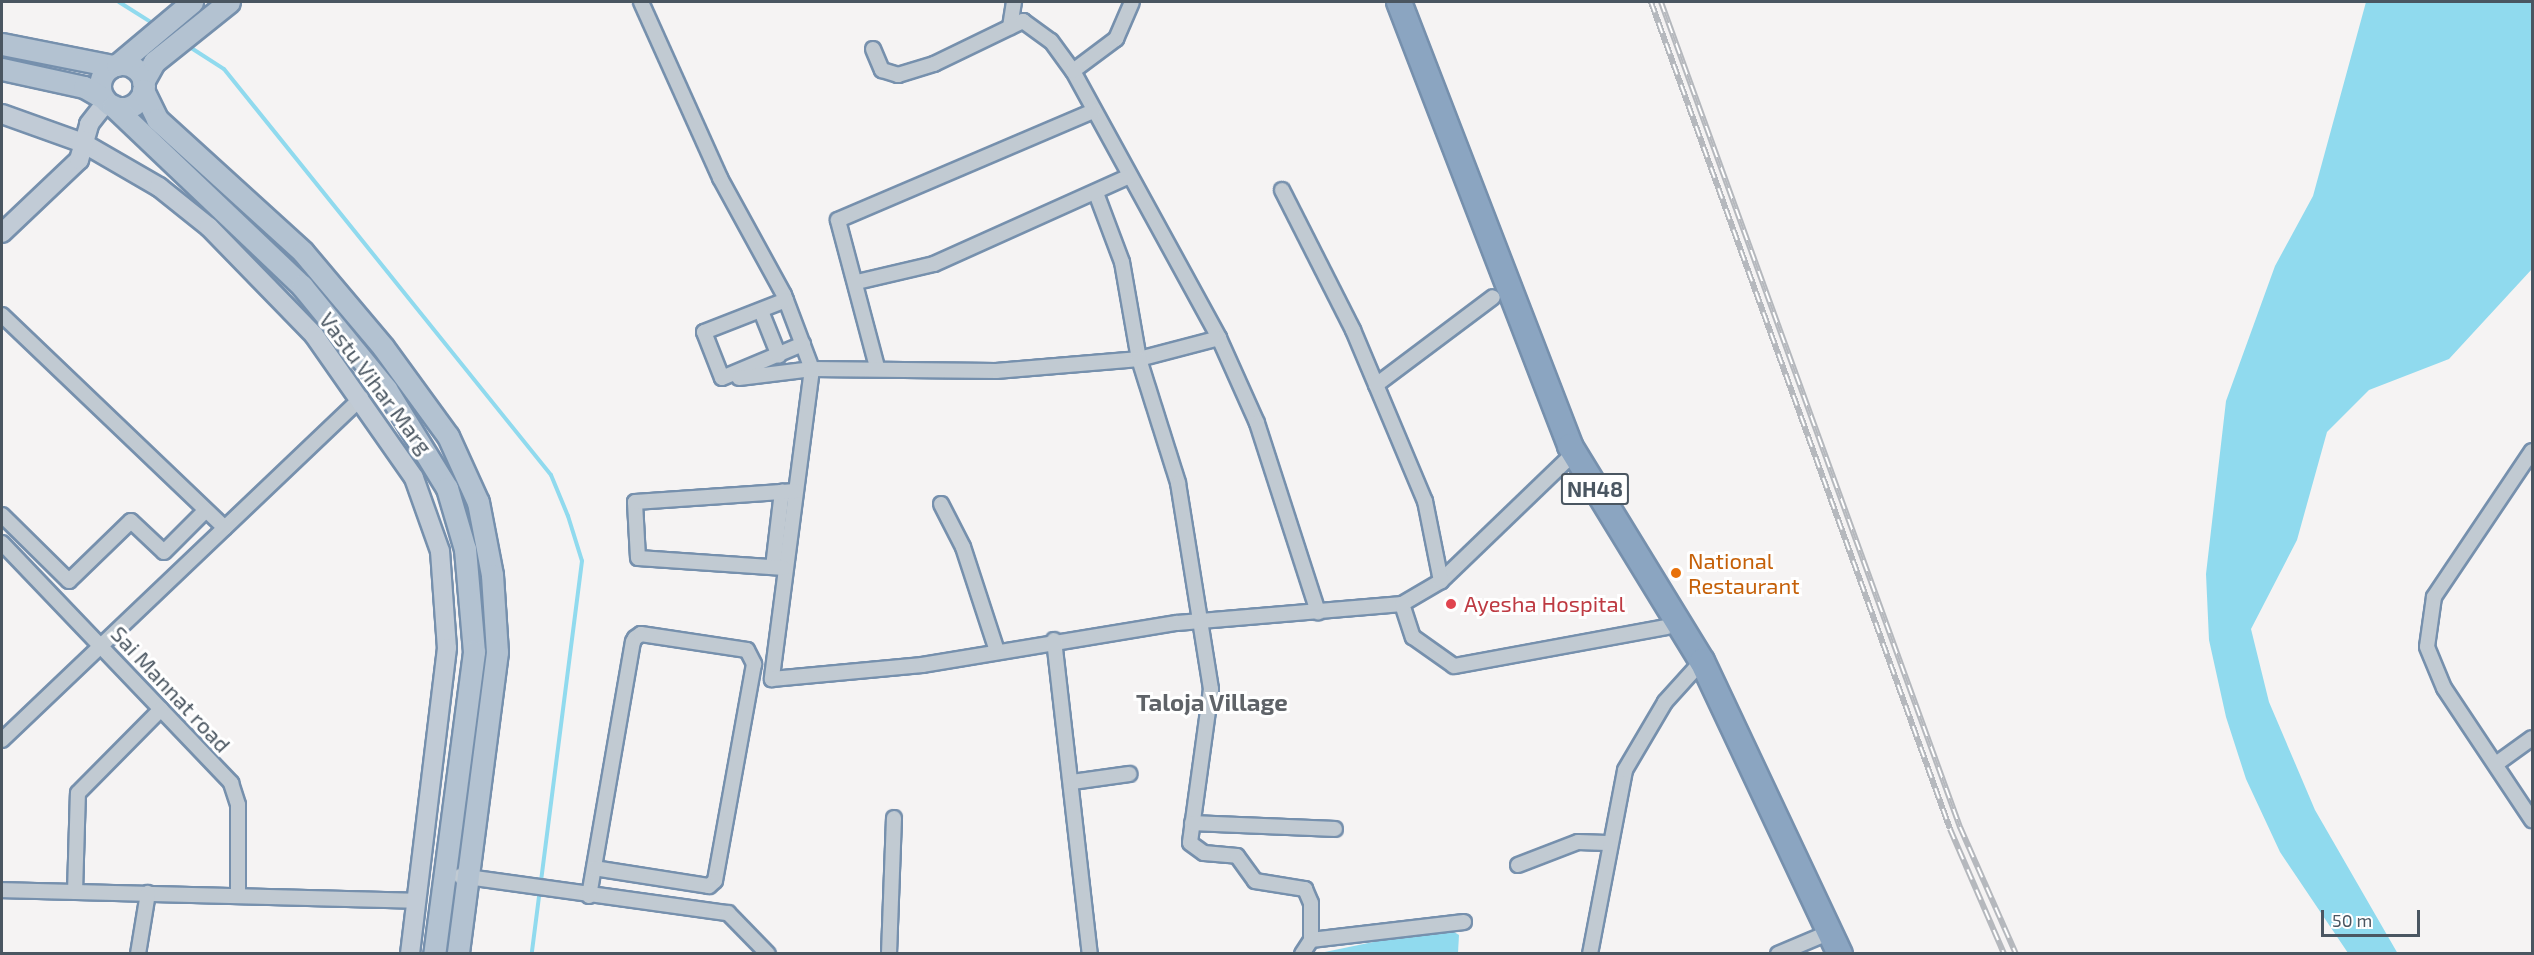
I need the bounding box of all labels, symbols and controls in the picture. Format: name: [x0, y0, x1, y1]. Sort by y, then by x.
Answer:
street label: Vastu Vihar Marg: [314, 306, 438, 460]
road number: NH48: [1560, 471, 1630, 507]
place label: National Restaurant: [1688, 547, 1800, 598]
marker: National Restaurant: [1669, 566, 1683, 580]
place label: Ayesha Hospital: [1464, 591, 1625, 617]
marker: Ayesha Hospital: [1442, 595, 1460, 613]
street label: Sai Mannat road: [106, 620, 236, 758]
district label: Taloja Village: [1136, 688, 1288, 716]
scale bar: [2324, 898, 2423, 936]
text: 50 m: [2332, 909, 2372, 931]

